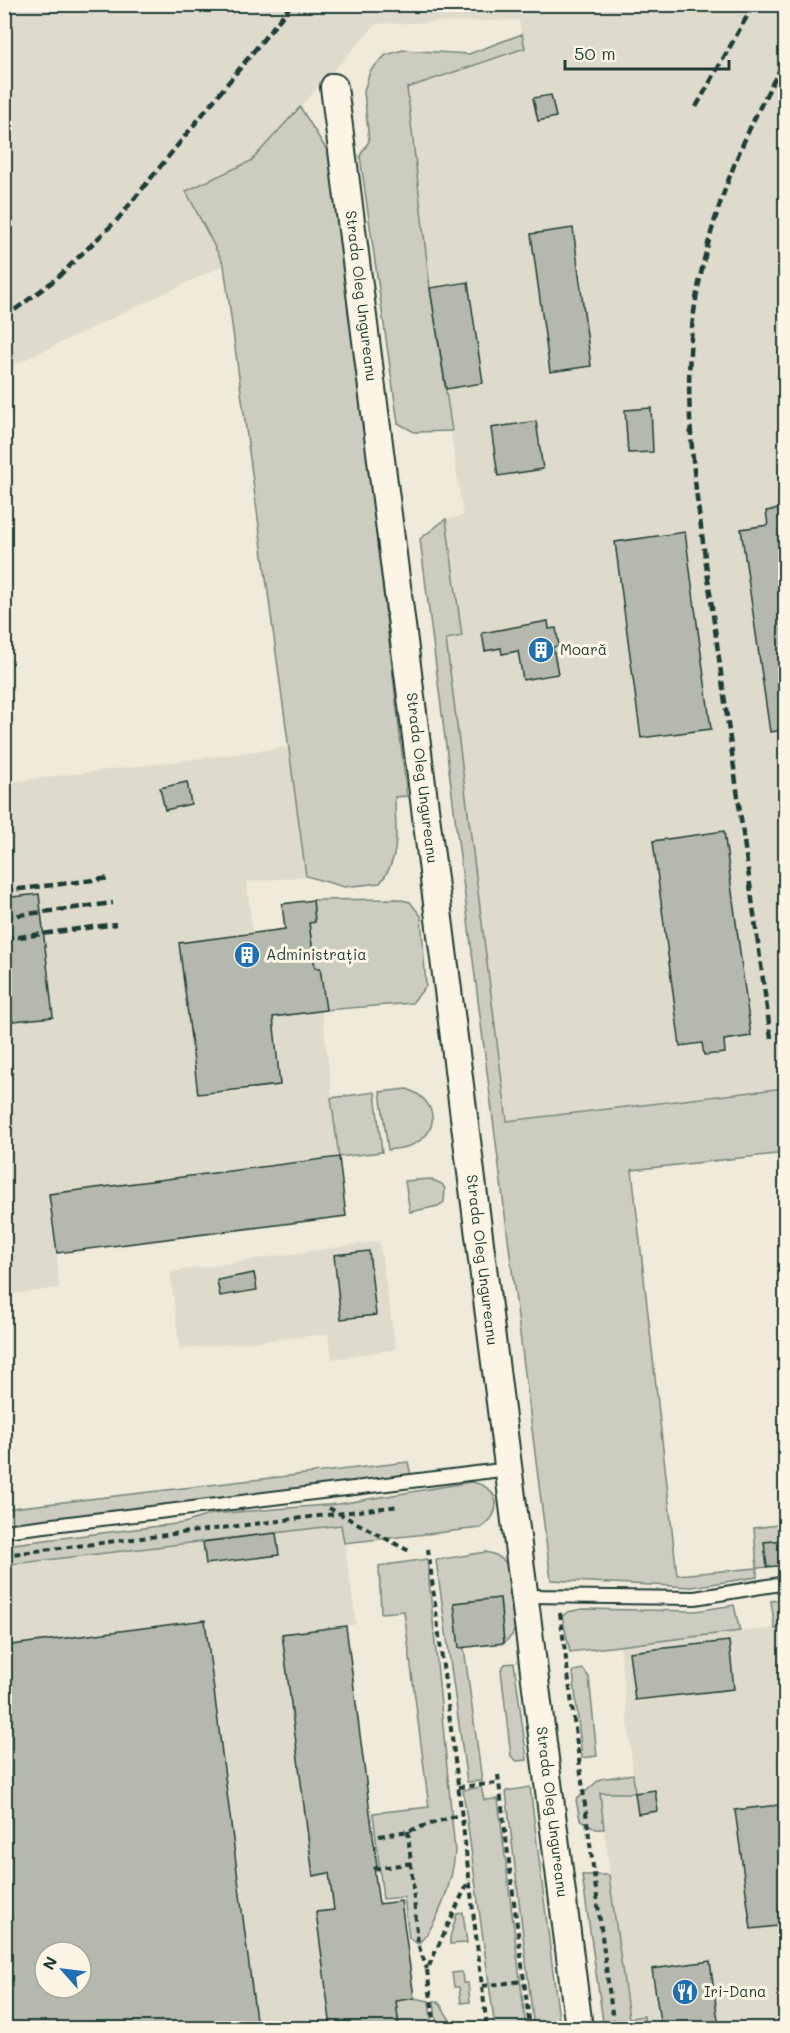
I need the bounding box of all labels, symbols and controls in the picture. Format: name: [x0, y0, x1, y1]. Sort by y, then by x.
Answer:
scale bar: [565, 33, 728, 71]
text: 50 m: [574, 41, 616, 65]
street label: Strada Oleg Ungureanu: [342, 209, 382, 382]
building icon: Moară: [526, 635, 556, 665]
place label: Moară: [560, 639, 607, 659]
street label: Strada Oleg Ungureanu: [403, 691, 443, 864]
building icon: Administrația: [232, 940, 262, 970]
place label: Administrația: [266, 944, 367, 965]
street label: Strada Oleg Ungureanu: [463, 1173, 503, 1346]
street label: Strada Oleg Ungureanu: [533, 1725, 573, 1898]
north arrow: [33, 1940, 93, 2000]
text: N: [37, 1952, 61, 1973]
restaurant icon: Iri-Dana: [670, 1977, 700, 2007]
place label: Iri-Dana: [704, 1981, 766, 2001]

